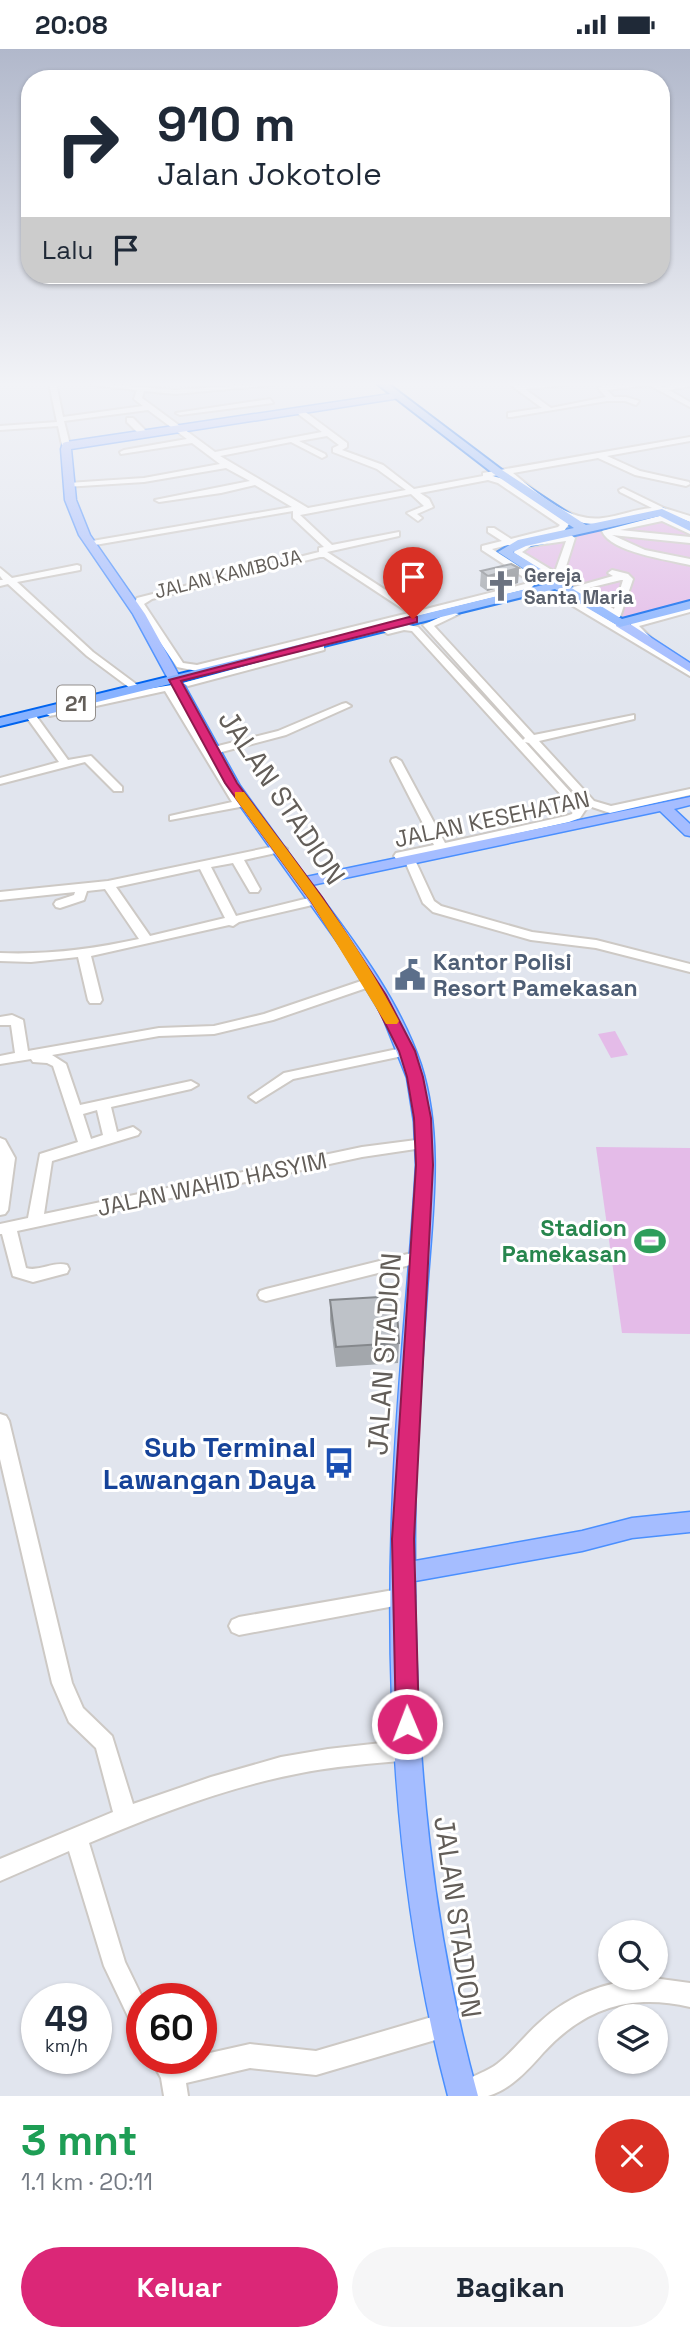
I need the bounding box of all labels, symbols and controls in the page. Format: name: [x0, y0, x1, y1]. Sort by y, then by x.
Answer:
text: 20:08: [35, 8, 108, 42]
text: 910 m: [157, 93, 295, 155]
icon: right: [42, 98, 133, 189]
text: Jalan Jokotole: [157, 154, 382, 194]
icon: arrive: [107, 231, 145, 269]
text: Lalu: [42, 233, 93, 267]
street label: JALAN KAMBOJA: [152, 544, 304, 604]
pin: [383, 547, 443, 619]
icon: arrive: [394, 558, 432, 596]
place label: Gereja Santa Maria: [524, 563, 634, 610]
church icon: Gereja Santa Maria: [484, 569, 518, 603]
road number: 21: [57, 685, 95, 721]
street label: JALAN STADION: [210, 703, 354, 891]
street label: JALAN KESEHATAN: [392, 784, 592, 854]
place label: Kantor Polisi Resort Pamekasan: [433, 947, 638, 1003]
public building icon: Kantor Polisi Resort Pamekasan: [393, 958, 427, 992]
street label: JALAN WAHID HASYIM: [94, 1145, 330, 1223]
place label: Stadion Pamekasan: [502, 1213, 627, 1269]
sports icon: Stadion Pamekasan: [633, 1224, 667, 1258]
street label: JALAN STADION: [359, 1251, 409, 1457]
place label: Sub Terminal Lawangan Daya: [103, 1429, 316, 1497]
bus stop icon: Sub Terminal Lawangan Daya: [322, 1446, 356, 1480]
position arrow: [370, 1687, 444, 1761]
street label: JALAN STADION: [426, 1814, 490, 2020]
map controls: [598, 1920, 668, 2074]
button: search: [598, 1920, 668, 1990]
speed limit sign: 60: [126, 1983, 217, 2074]
text: 49: [45, 1997, 88, 2041]
button: layers: [598, 2004, 668, 2074]
text: km/h: [45, 2034, 88, 2057]
text: 3 mnt: [21, 2114, 138, 2167]
button: close: [595, 2119, 669, 2193]
text: 1.1 km · 20:11: [21, 2167, 153, 2197]
button: Keluar: [21, 2247, 338, 2327]
button: Bagikan: [352, 2247, 669, 2327]

